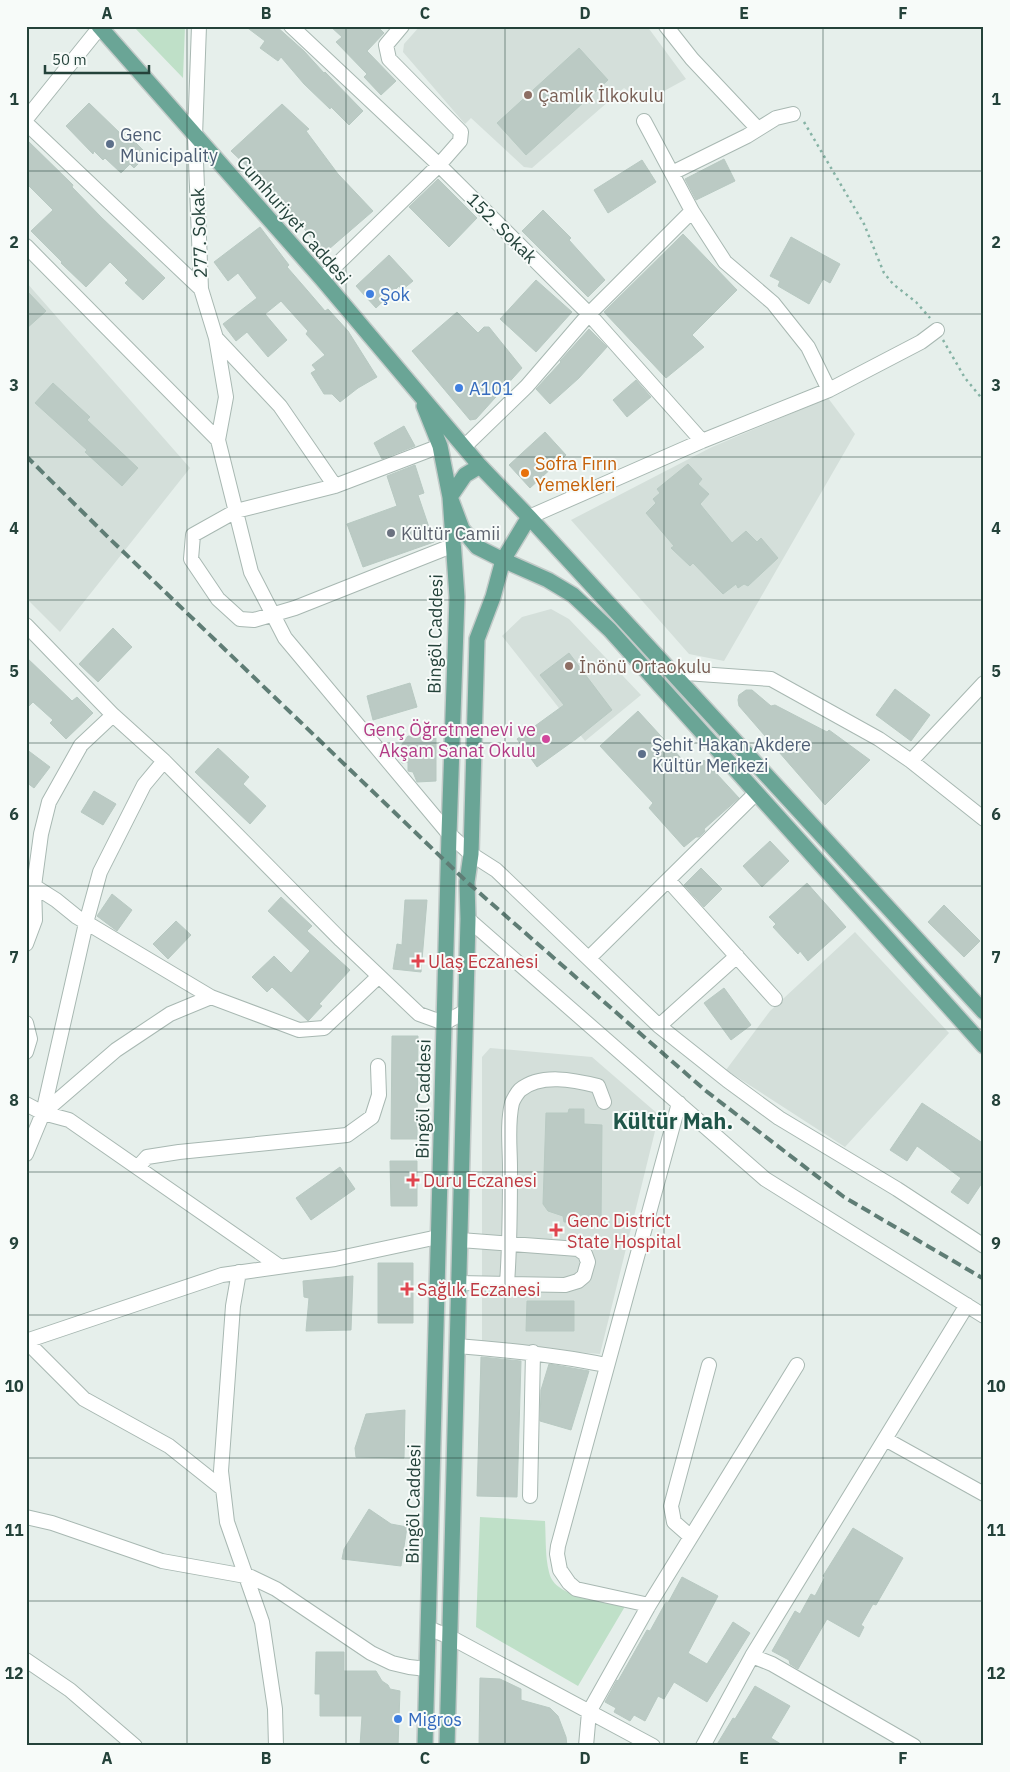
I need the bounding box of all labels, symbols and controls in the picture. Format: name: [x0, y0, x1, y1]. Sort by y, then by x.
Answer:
text: A: [102, 3, 113, 23]
text: B: [261, 3, 272, 23]
text: C: [420, 3, 430, 23]
text: D: [579, 3, 591, 23]
text: E: [739, 3, 749, 23]
text: F: [898, 3, 908, 23]
scale bar: [45, 42, 149, 74]
text: 50 m: [52, 50, 87, 69]
place label: Çamlık İlkokulu: [538, 84, 664, 107]
text: 1: [9, 89, 19, 109]
marker: Çamlık İlkokulu: [522, 89, 534, 101]
text: 1: [991, 89, 1001, 109]
place label: Genc Municipality: [120, 123, 218, 167]
marker: Genc Municipality: [104, 138, 116, 150]
street label: Cumhuriyet Caddesi: [232, 151, 356, 289]
street label: 277. Sokak: [186, 187, 212, 279]
street label: 152. Sokak: [462, 188, 543, 269]
text: 2: [9, 232, 19, 252]
text: 2: [991, 232, 1001, 252]
place label: Şok: [380, 283, 411, 306]
marker: Şok: [364, 288, 376, 300]
text: 3: [9, 375, 19, 395]
text: 3: [991, 375, 1001, 395]
place label: A101: [469, 377, 513, 400]
marker: A101: [453, 382, 465, 394]
place label: Sofra Fırın Yemekleri: [535, 452, 617, 496]
marker: Sofra Fırın Yemekleri: [519, 467, 531, 479]
text: 4: [9, 518, 19, 538]
text: 4: [991, 518, 1001, 538]
place label: Kültür Camii: [401, 522, 500, 545]
marker: Kültür Camii: [385, 527, 397, 539]
street label: Bingöl Caddesi: [422, 574, 448, 694]
place label: İnönü Ortaokulu: [579, 655, 711, 678]
marker: İnönü Ortaokulu: [563, 660, 575, 672]
text: 5: [9, 661, 19, 681]
text: 5: [991, 661, 1001, 681]
place label: Genç Öğretmenevi ve Akşam Sanat Okulu: [363, 718, 536, 762]
marker: Genç Öğretmenevi ve Akşam Sanat Okulu: [540, 733, 552, 745]
place label: Şehit Hakan Akdere Kültür Merkezi: [652, 733, 811, 777]
marker: Şehit Hakan Akdere Kültür Merkezi: [636, 748, 648, 760]
text: 6: [9, 804, 19, 824]
text: 6: [991, 804, 1001, 824]
text: 7: [9, 947, 19, 967]
text: 7: [991, 947, 1001, 967]
place label: Ulaş Eczanesi: [428, 950, 538, 973]
marker: Ulaş Eczanesi: [412, 955, 424, 967]
street label: Bingöl Caddesi: [410, 1039, 436, 1159]
text: 8: [9, 1090, 19, 1110]
text: 8: [991, 1090, 1001, 1110]
district label: Kültür Mah.: [613, 1106, 733, 1135]
place label: Duru Eczanesi: [423, 1169, 537, 1192]
marker: Duru Eczanesi: [407, 1174, 419, 1186]
place label: Genc District State Hospital: [567, 1209, 681, 1253]
marker: Genc District State Hospital: [549, 1223, 563, 1237]
text: 9: [9, 1233, 19, 1253]
text: 9: [991, 1233, 1001, 1253]
place label: Sağlık Eczanesi: [417, 1278, 540, 1301]
marker: Sağlık Eczanesi: [401, 1283, 413, 1295]
text: 10: [4, 1376, 24, 1396]
text: 10: [986, 1376, 1006, 1396]
street label: Bingöl Caddesi: [400, 1444, 426, 1564]
text: 11: [4, 1520, 24, 1540]
text: 11: [986, 1520, 1006, 1540]
text: 12: [4, 1663, 24, 1683]
text: 12: [986, 1663, 1006, 1683]
place label: Migros: [408, 1708, 462, 1731]
marker: Migros: [392, 1713, 404, 1725]
text: A: [102, 1748, 113, 1768]
text: B: [261, 1748, 272, 1768]
text: C: [420, 1748, 430, 1768]
text: D: [579, 1748, 591, 1768]
text: E: [739, 1748, 749, 1768]
text: F: [898, 1748, 908, 1768]

